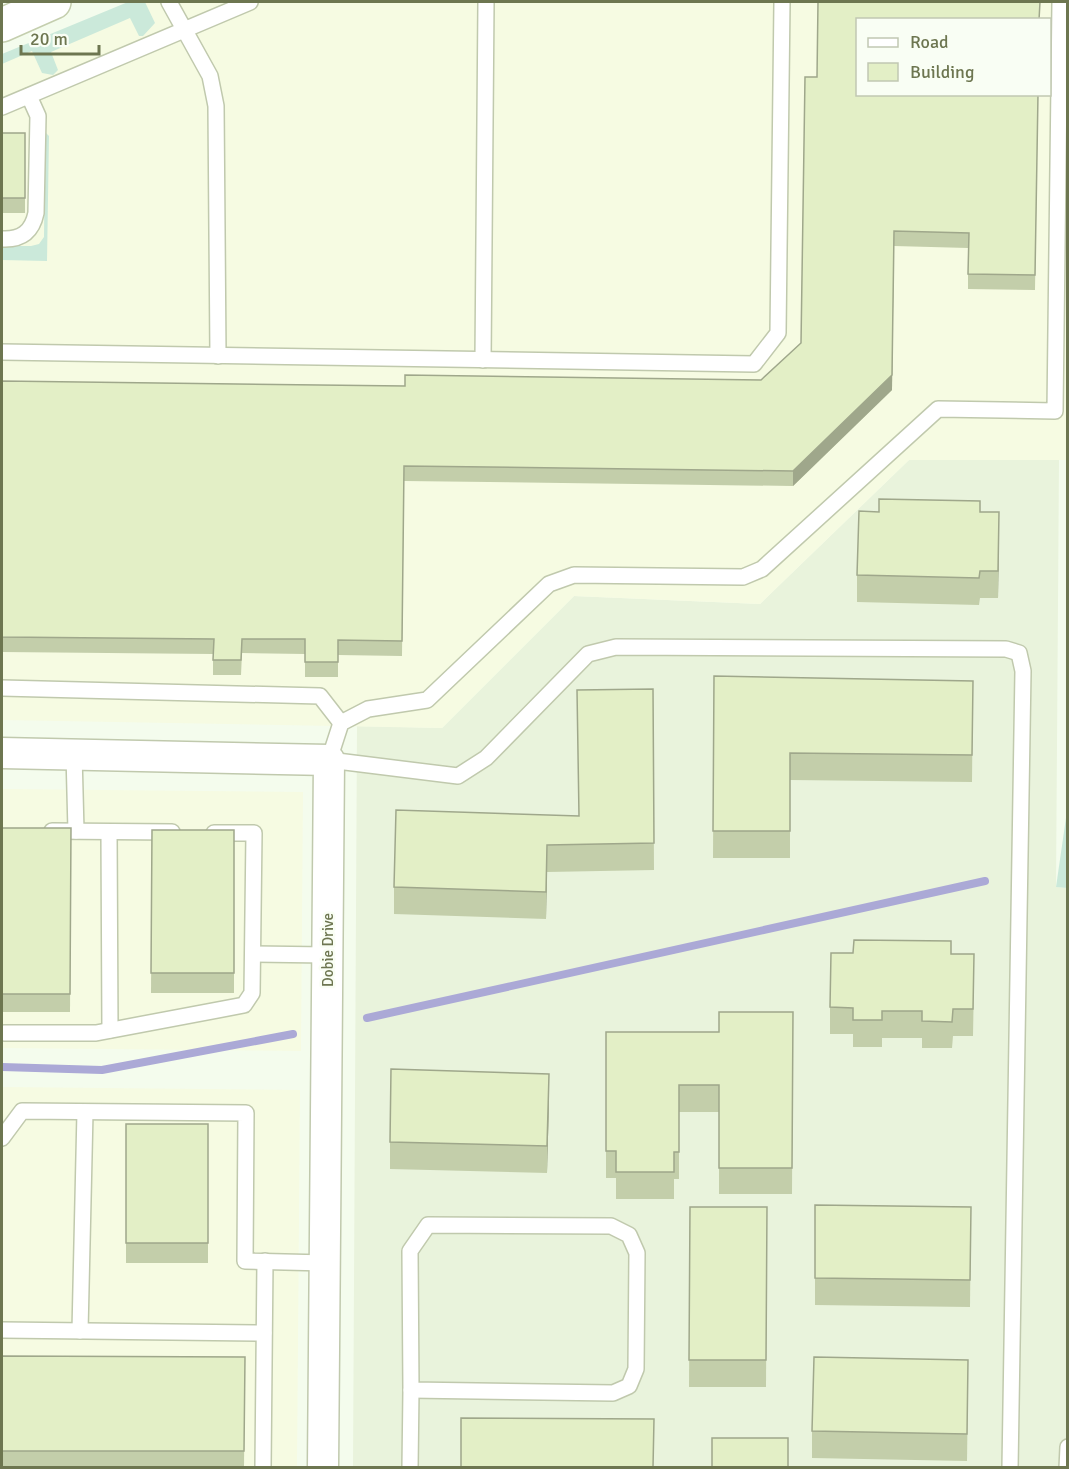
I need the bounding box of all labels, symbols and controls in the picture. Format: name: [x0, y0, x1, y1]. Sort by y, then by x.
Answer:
scale bar: [21, 18, 99, 56]
legend: [856, 18, 1051, 96]
text: 20 m: [30, 28, 68, 50]
text: Road: [910, 31, 949, 53]
text: Building: [910, 61, 974, 83]
street label: Dobie Drive: [319, 913, 337, 987]

